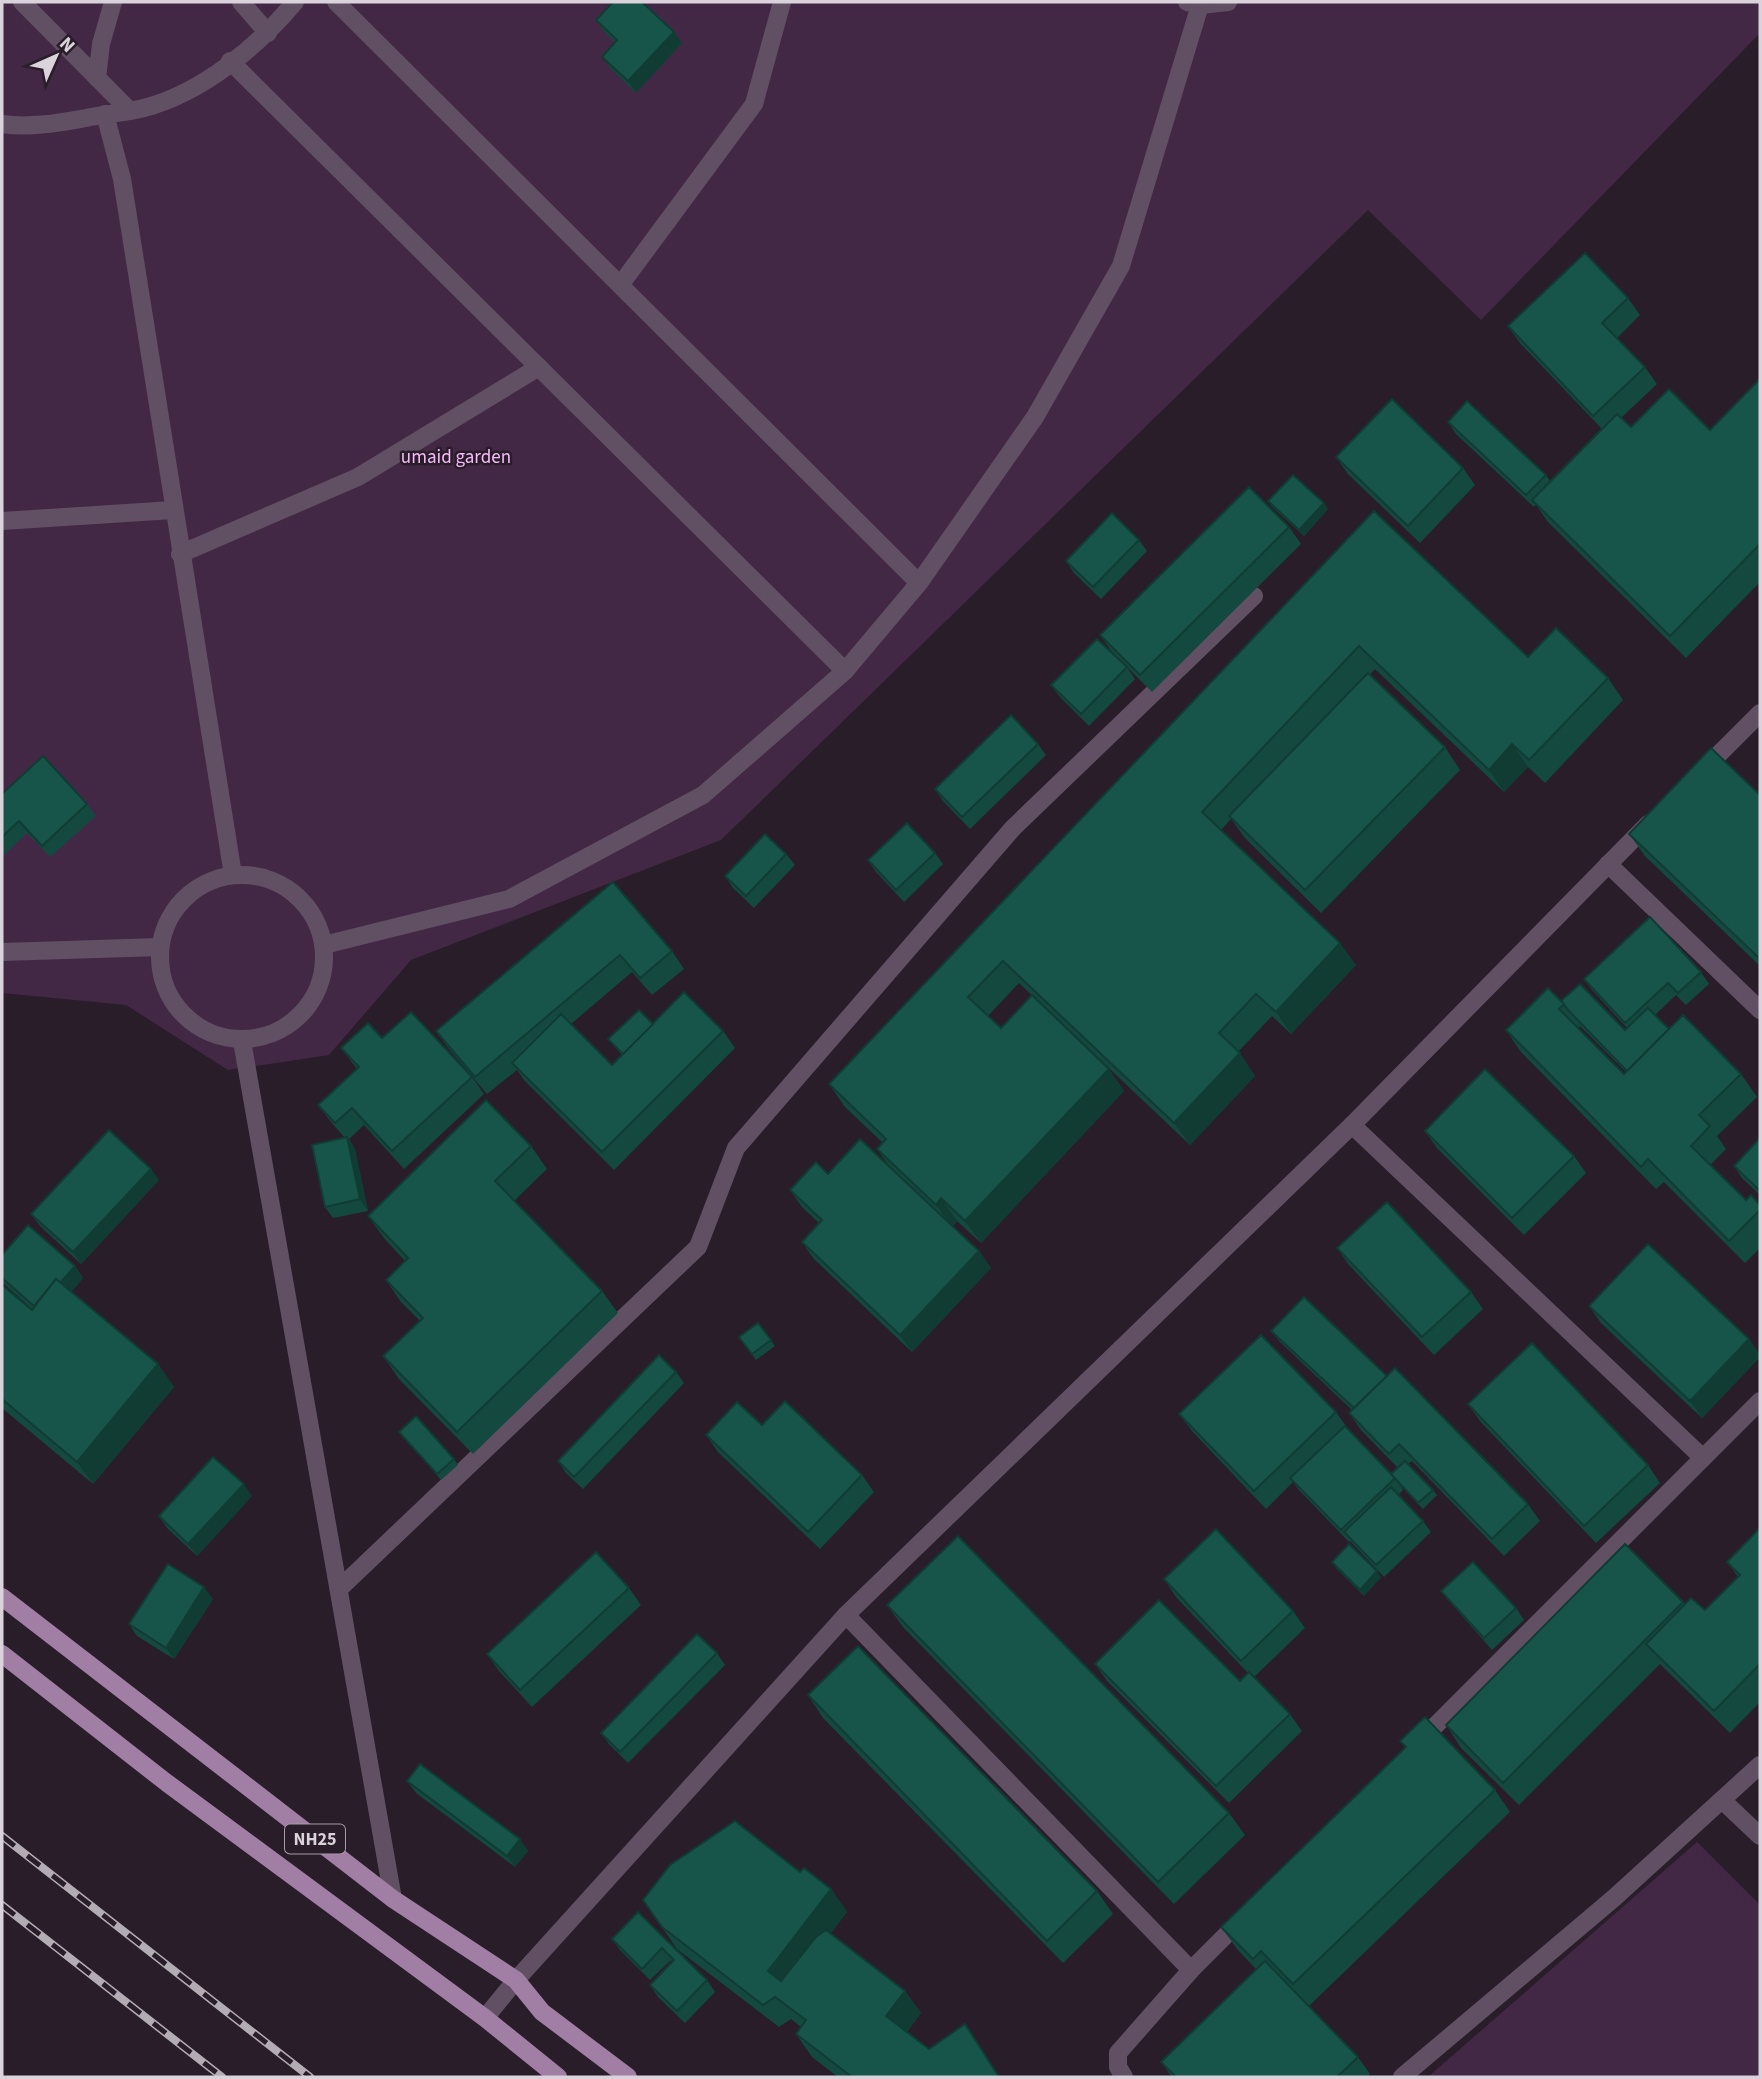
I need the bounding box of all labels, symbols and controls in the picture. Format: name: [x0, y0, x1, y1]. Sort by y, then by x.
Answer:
north arrow: [21, 21, 91, 91]
text: N: [53, 31, 81, 59]
park label: umaid garden: [401, 444, 511, 471]
road number: NH25: [285, 1825, 345, 1854]

